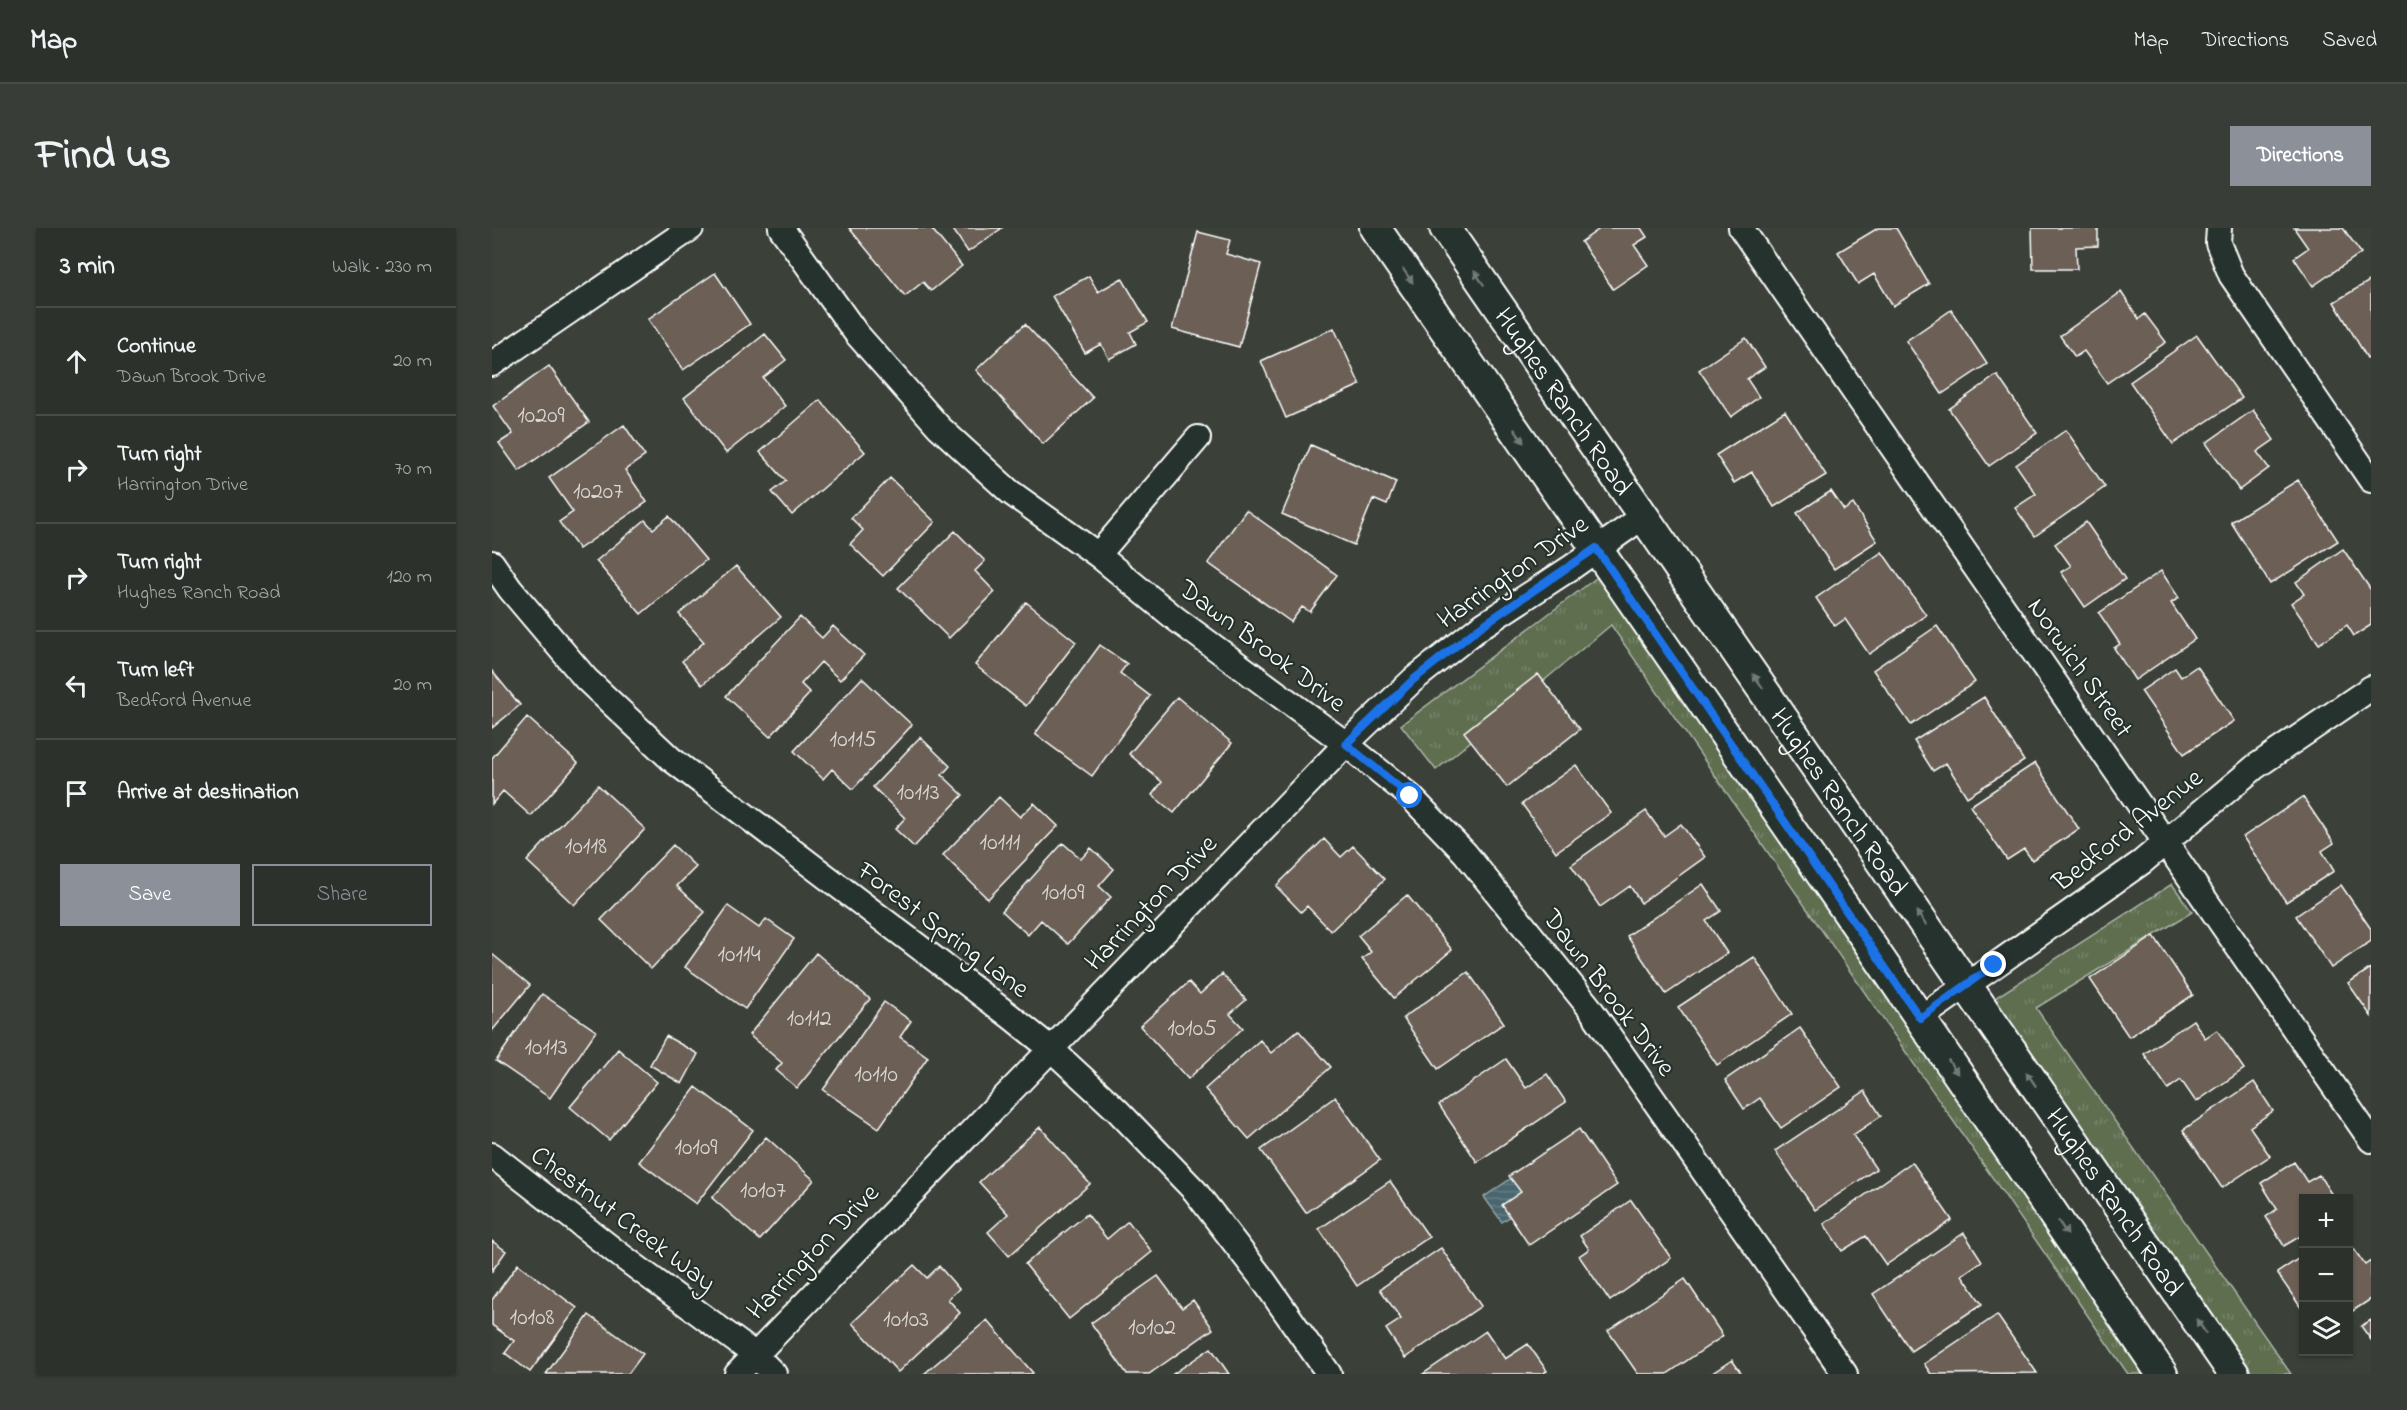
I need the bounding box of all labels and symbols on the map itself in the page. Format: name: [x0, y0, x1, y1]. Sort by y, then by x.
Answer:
one-way arrow: [1402, 268, 1414, 284]
one-way arrow: [1473, 270, 1485, 286]
street label: Hughes Ranch Road: [1483, 300, 1641, 504]
house number: 10209: [517, 399, 566, 434]
one-way arrow: [1513, 428, 1525, 444]
house number: 10207: [573, 475, 623, 510]
street label: Harrington Drive: [1430, 506, 1598, 640]
street label: Dawn Brook Drive: [1169, 570, 1354, 724]
street label: Norwich Street: [2016, 591, 2142, 746]
one-way arrow: [1752, 673, 1764, 689]
street label: Hughes Ranch Road: [1759, 701, 1916, 905]
house number: 10115: [830, 723, 877, 758]
street label: Bedford Avenue: [2044, 759, 2213, 903]
house number: 10113: [896, 776, 940, 811]
route start: [1396, 782, 1422, 808]
house number: 10111: [980, 826, 1021, 861]
street label: Harrington Drive: [1076, 826, 1228, 981]
house number: 10118: [565, 830, 607, 865]
street label: Forest Spring Lane: [847, 853, 1037, 1009]
house number: 10109: [1041, 876, 1085, 911]
street label: Dawn Brook Drive: [1531, 901, 1685, 1086]
one-way arrow: [1916, 910, 1927, 926]
house number: 10114: [717, 938, 761, 973]
route end: [1980, 951, 2006, 977]
house number: 10112: [786, 1002, 832, 1037]
house number: 10105: [1167, 1012, 1217, 1047]
house number: 10113: [524, 1031, 568, 1066]
house number: 10110: [854, 1058, 898, 1093]
one-way arrow: [1947, 1058, 1959, 1074]
one-way arrow: [2025, 1071, 2037, 1087]
street label: Hughes Ranch Road: [2035, 1101, 2192, 1305]
house number: 10109: [674, 1131, 718, 1166]
street label: Chestnut Creek Way: [521, 1137, 723, 1303]
house number: 10107: [740, 1174, 786, 1209]
street label: Harrington Drive: [738, 1175, 890, 1330]
one-way arrow: [2057, 1220, 2068, 1236]
house number: 10108: [510, 1301, 555, 1336]
house number: 10103: [883, 1303, 929, 1338]
house number: 10102: [1128, 1311, 1176, 1346]
one-way arrow: [2195, 1318, 2207, 1334]

